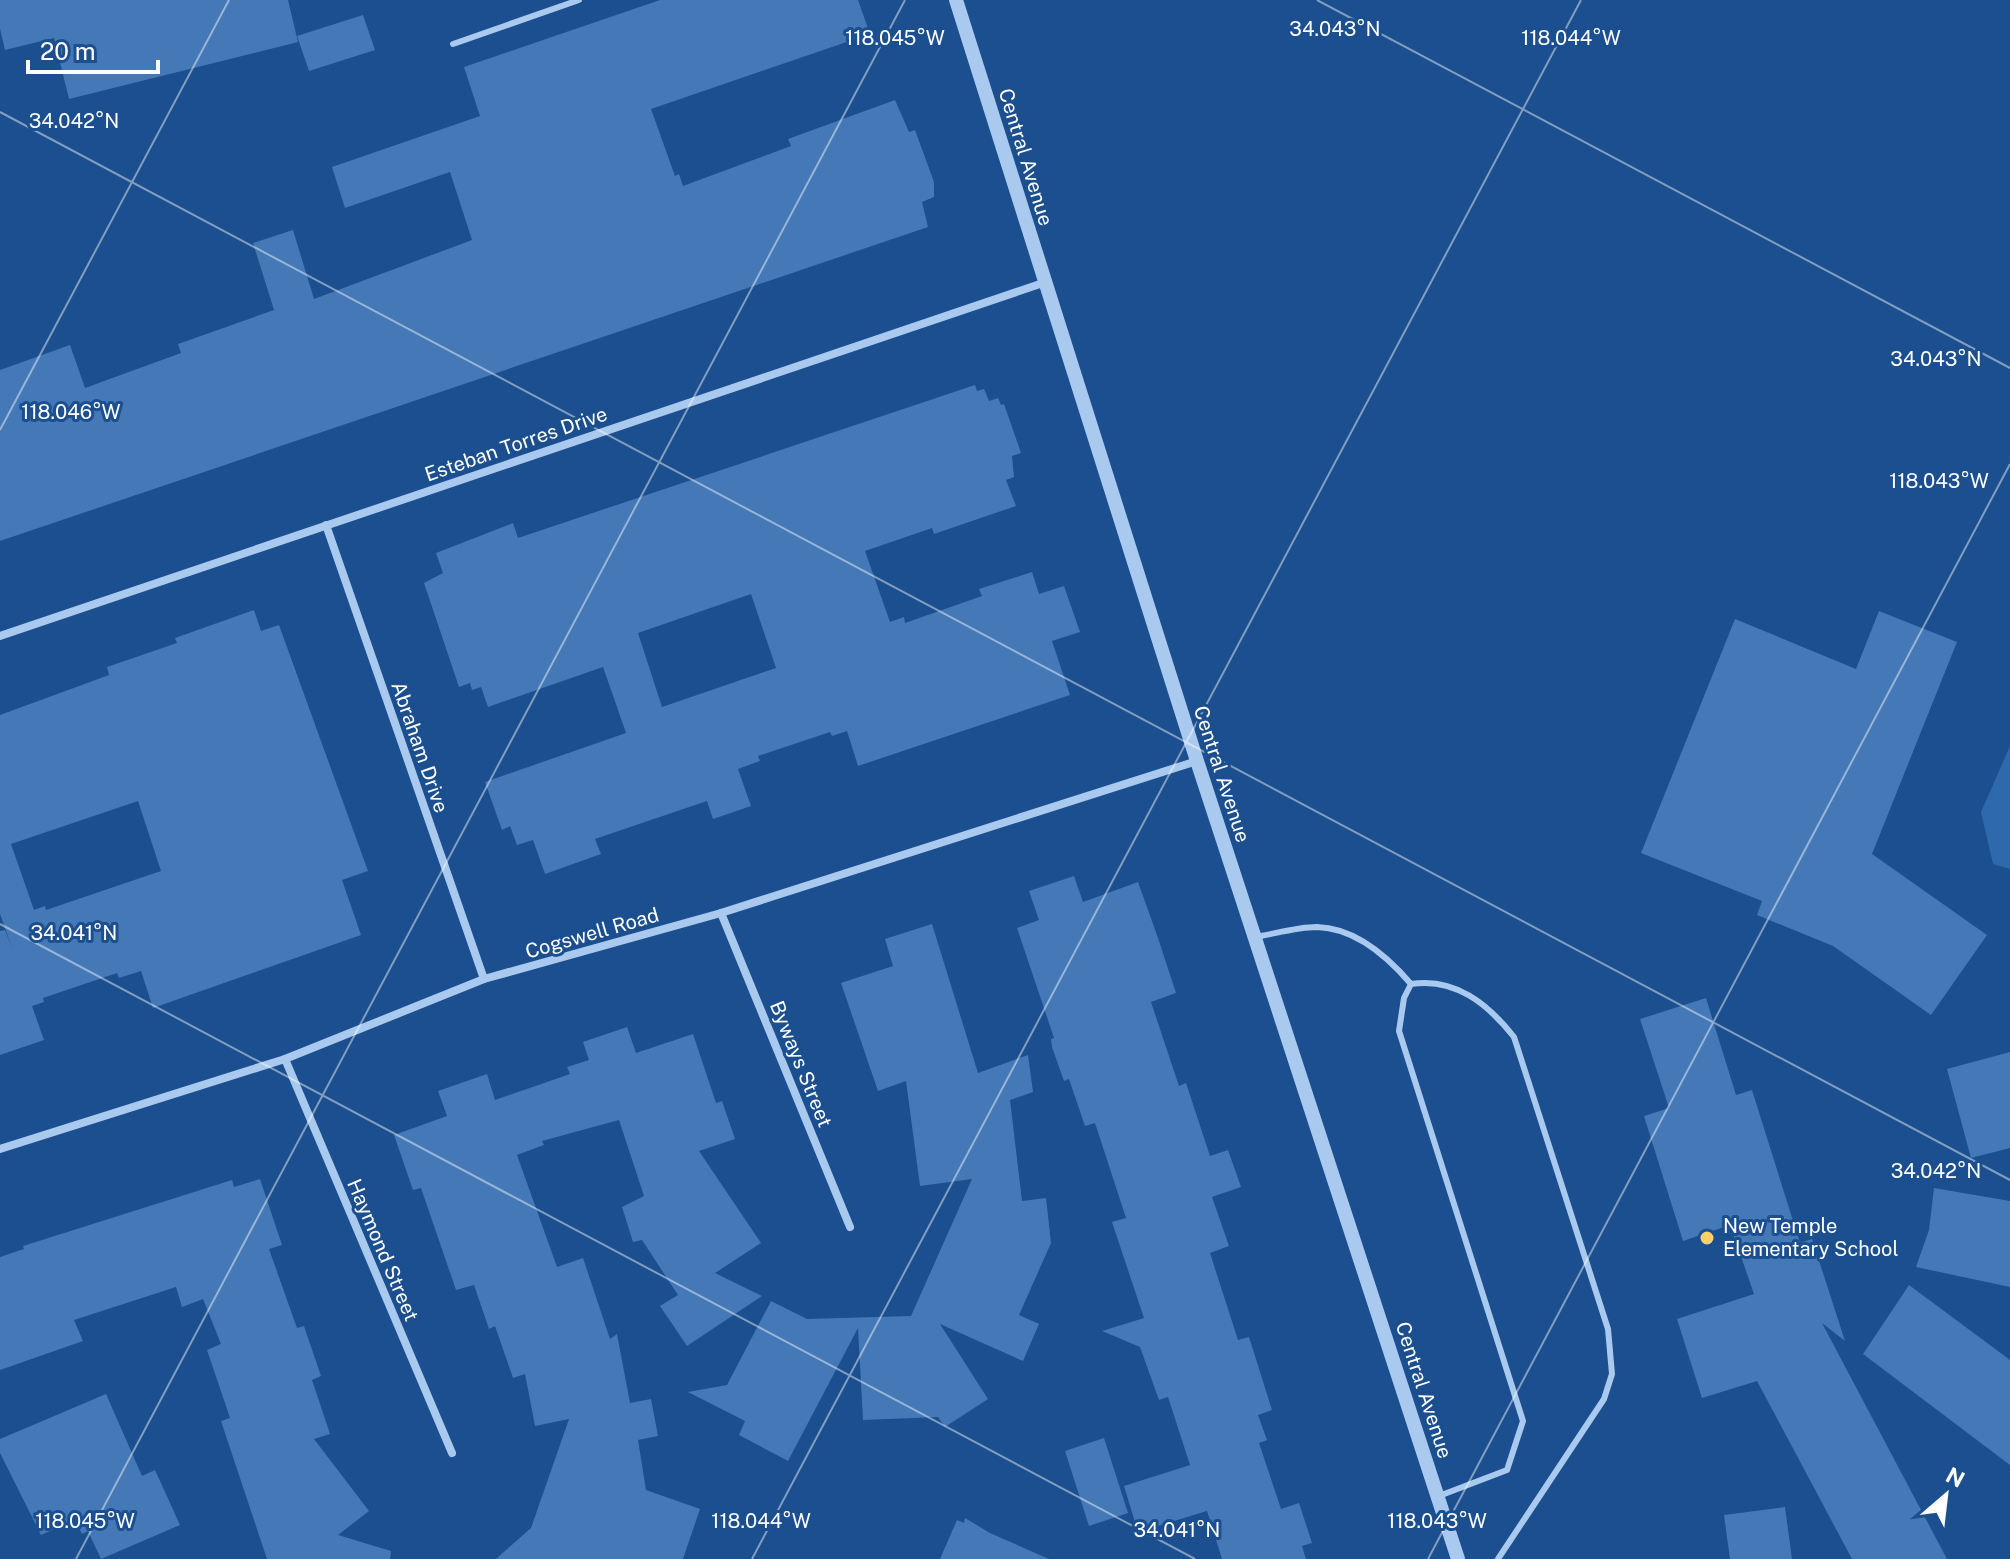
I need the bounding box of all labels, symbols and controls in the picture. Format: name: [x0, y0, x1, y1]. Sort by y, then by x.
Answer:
text: 34.043°N: [1289, 17, 1381, 41]
scale bar: [28, 24, 158, 74]
text: 118.045°W: [845, 26, 945, 50]
text: 118.044°W: [1521, 26, 1621, 50]
text: 20 m: [40, 37, 96, 65]
street label: Central Avenue: [994, 86, 1058, 228]
text: 34.042°N: [29, 109, 119, 133]
text: 34.043°N: [1890, 347, 1982, 371]
text: 118.046°W: [21, 400, 121, 424]
street label: Esteban Torres Drive: [422, 401, 610, 487]
text: 118.043°W: [1889, 469, 1989, 493]
street label: Abraham Drive: [386, 678, 454, 816]
street label: Central Avenue: [1189, 703, 1255, 845]
street label: Cogswell Road: [522, 902, 662, 964]
text: 34.041°N: [31, 921, 117, 945]
street label: Byways Street: [765, 997, 837, 1131]
text: 34.042°N: [1891, 1159, 1981, 1183]
street label: Haymond Street: [342, 1175, 424, 1325]
place label: New Temple Elementary School: [1723, 1214, 1898, 1261]
marker: New Temple Elementary School: [1698, 1229, 1716, 1247]
street label: Central Avenue: [1391, 1319, 1457, 1461]
north arrow: [1906, 1455, 1986, 1535]
text: N: [1942, 1462, 1969, 1493]
text: 118.045°W: [35, 1509, 135, 1533]
text: 118.044°W: [711, 1509, 811, 1533]
text: 118.043°W: [1387, 1509, 1487, 1533]
text: 34.041°N: [1134, 1518, 1220, 1542]

